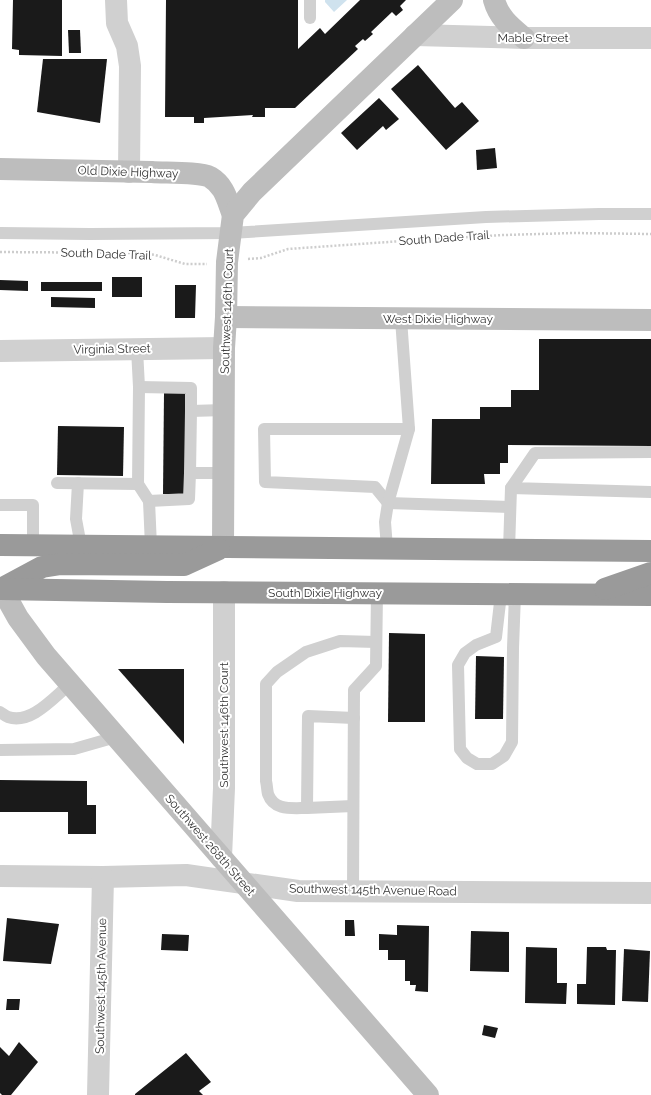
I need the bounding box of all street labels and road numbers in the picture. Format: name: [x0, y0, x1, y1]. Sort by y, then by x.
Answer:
street label: Mable Street: [497, 31, 569, 45]
street label: Old Dixie Highway: [77, 163, 179, 181]
street label: South Dade Trail: [398, 228, 490, 248]
street label: South Dade Trail: [60, 245, 152, 263]
street label: Southwest 146th Court: [218, 248, 236, 374]
street label: West Dixie Highway: [383, 312, 493, 326]
street label: Virginia Street: [73, 341, 151, 357]
street label: South Dixie Highway: [268, 586, 382, 600]
street label: Southwest 146th Court: [217, 662, 231, 788]
street label: Southwest 268th Street: [162, 791, 258, 899]
street label: Southwest 145th Avenue Road: [289, 882, 457, 898]
street label: Southwest 145th Avenue: [93, 918, 109, 1054]

